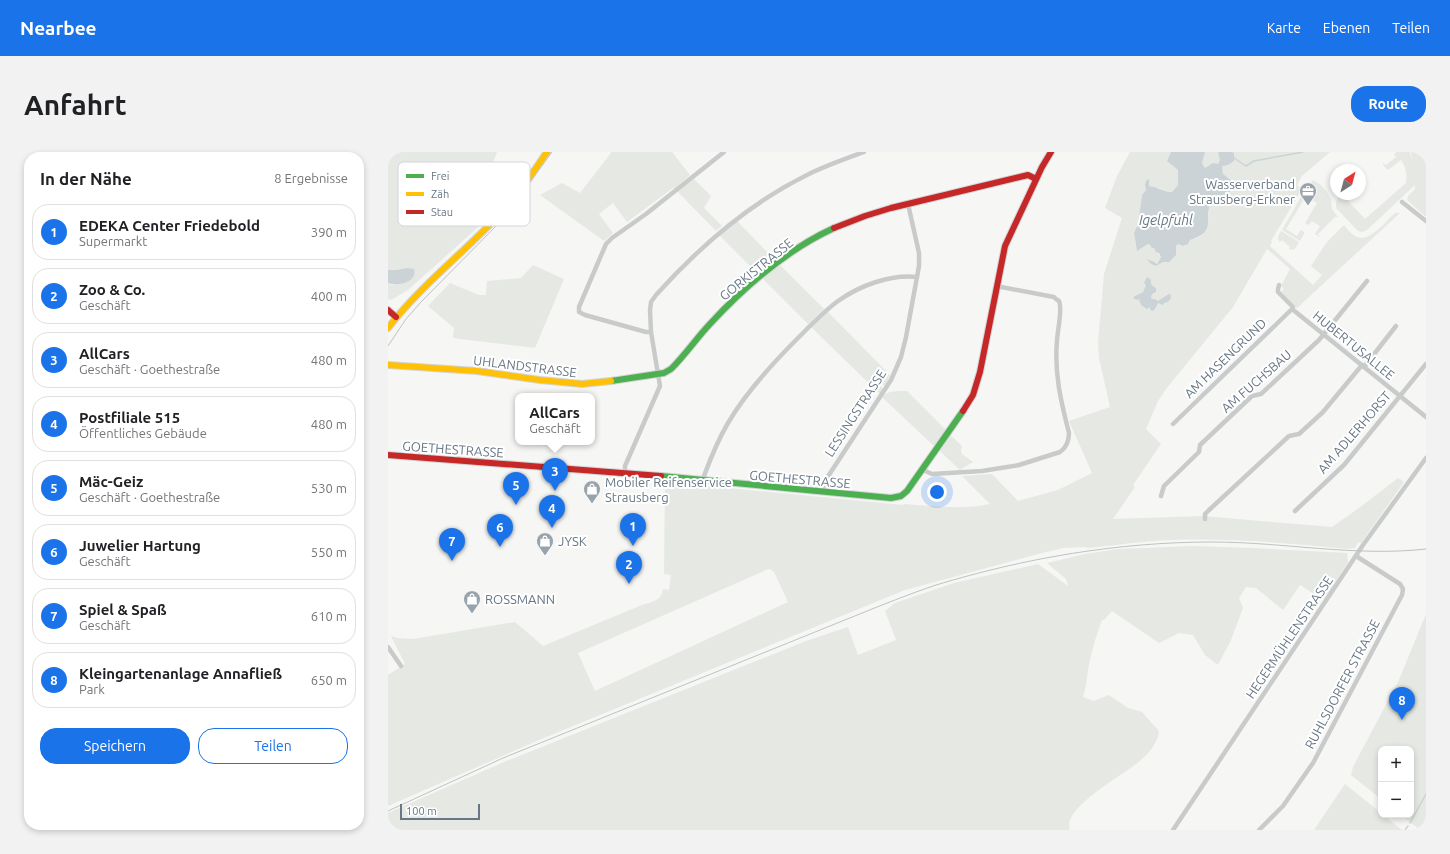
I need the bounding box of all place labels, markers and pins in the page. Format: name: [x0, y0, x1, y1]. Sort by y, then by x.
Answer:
place label: Wasserverband Strausberg-Erkner: [1189, 177, 1295, 206]
office icon: Wasserverband Strausberg-Erkner: [1298, 181, 1318, 206]
pin: 3: [542, 458, 568, 491]
pin: 5: [503, 472, 529, 505]
place label: Mobiler Reifenservice Strausberg: [605, 475, 732, 504]
shop icon: Mobiler Reifenservice Strausberg: [582, 479, 602, 504]
pin: 4: [539, 495, 565, 528]
pin: 1: [620, 513, 646, 546]
pin: 6: [487, 514, 513, 547]
pin: 7: [439, 528, 465, 561]
shop icon: JYSK: [535, 531, 555, 556]
place label: JYSK: [558, 534, 587, 548]
pin: 2: [616, 551, 642, 584]
shop icon: ROSSMANN: [462, 589, 482, 614]
place label: ROSSMANN: [485, 592, 555, 606]
pin: 8: [1389, 687, 1415, 720]

